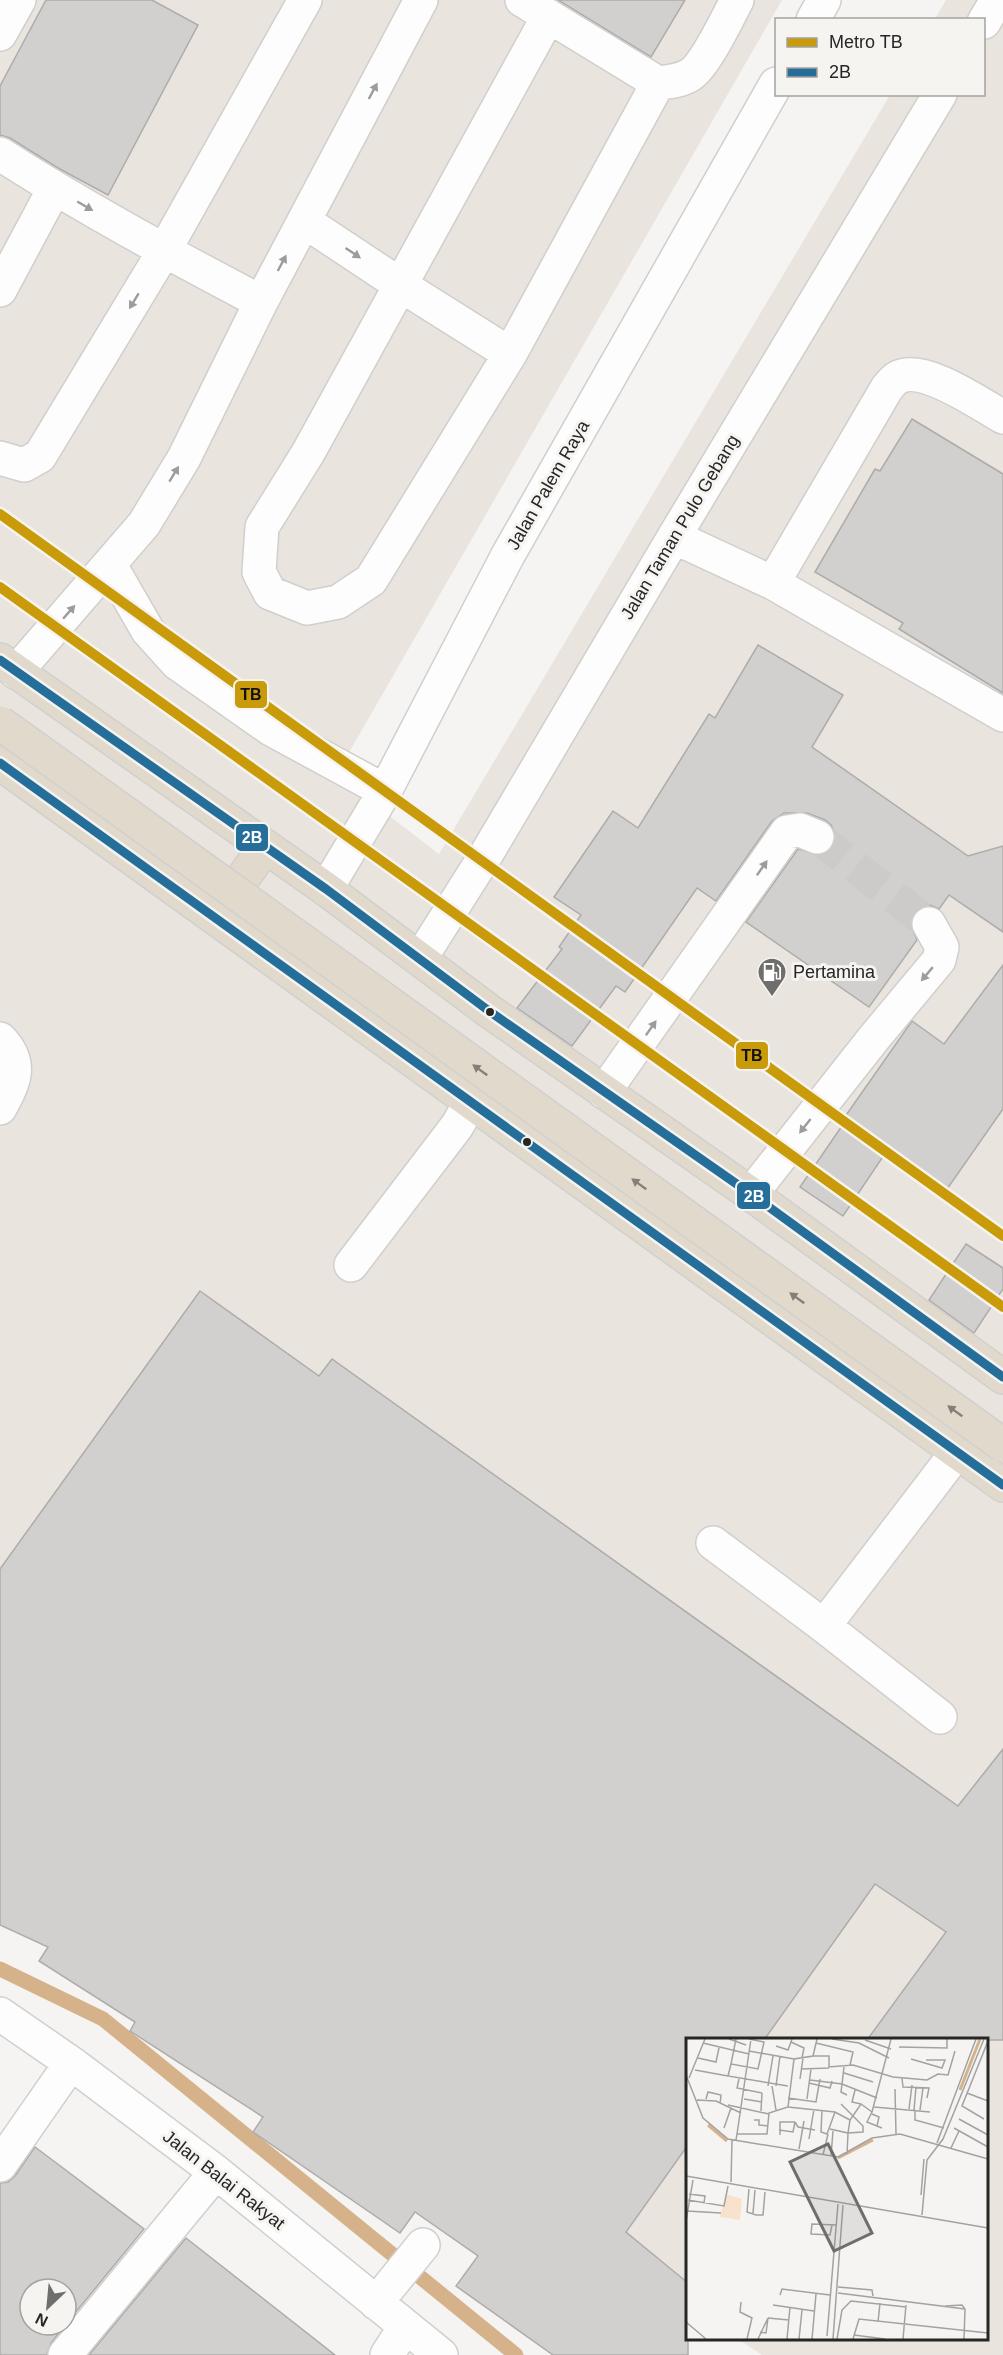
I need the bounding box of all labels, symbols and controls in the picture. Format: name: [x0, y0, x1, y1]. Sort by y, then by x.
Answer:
legend: [775, 18, 985, 96]
text: Metro TB: [829, 32, 903, 52]
text: 2B: [829, 62, 851, 82]
one-way arrow: [368, 82, 378, 99]
one-way arrow: [77, 201, 94, 211]
one-way arrow: [345, 247, 361, 258]
one-way arrow: [277, 254, 287, 271]
one-way arrow: [129, 293, 139, 310]
street label: Jalan Palem Raya: [503, 416, 594, 553]
street label: Jalan Taman Pulo Gebang: [617, 431, 743, 623]
one-way arrow: [169, 466, 180, 482]
one-way arrow: [62, 605, 75, 620]
line badge: TB: [234, 680, 268, 709]
text: TB: [240, 686, 262, 703]
line badge: 2B: [235, 823, 269, 852]
text: 2B: [242, 829, 262, 846]
one-way arrow: [756, 860, 768, 876]
fuel station icon: Pertamina: [756, 956, 788, 998]
place label: Pertamina: [793, 962, 876, 982]
one-way arrow: [921, 966, 934, 982]
unlabelled marker: [484, 1006, 496, 1018]
one-way arrow: [645, 1020, 657, 1036]
line badge: TB: [735, 1041, 769, 1070]
text: TB: [741, 1047, 763, 1064]
one-way arrow: [473, 1064, 489, 1076]
one-way arrow: [799, 1118, 811, 1133]
unlabelled marker: [521, 1136, 533, 1148]
one-way arrow: [631, 1178, 647, 1190]
line badge: 2B: [736, 1181, 771, 1210]
text: 2B: [744, 1188, 764, 1205]
one-way arrow: [790, 1292, 805, 1304]
one-way arrow: [948, 1405, 964, 1417]
inset map: [686, 2038, 988, 2340]
street label: Jalan Balai Rakyat: [159, 2126, 289, 2234]
north arrow: [18, 2277, 78, 2337]
text: N: [33, 2310, 51, 2330]

